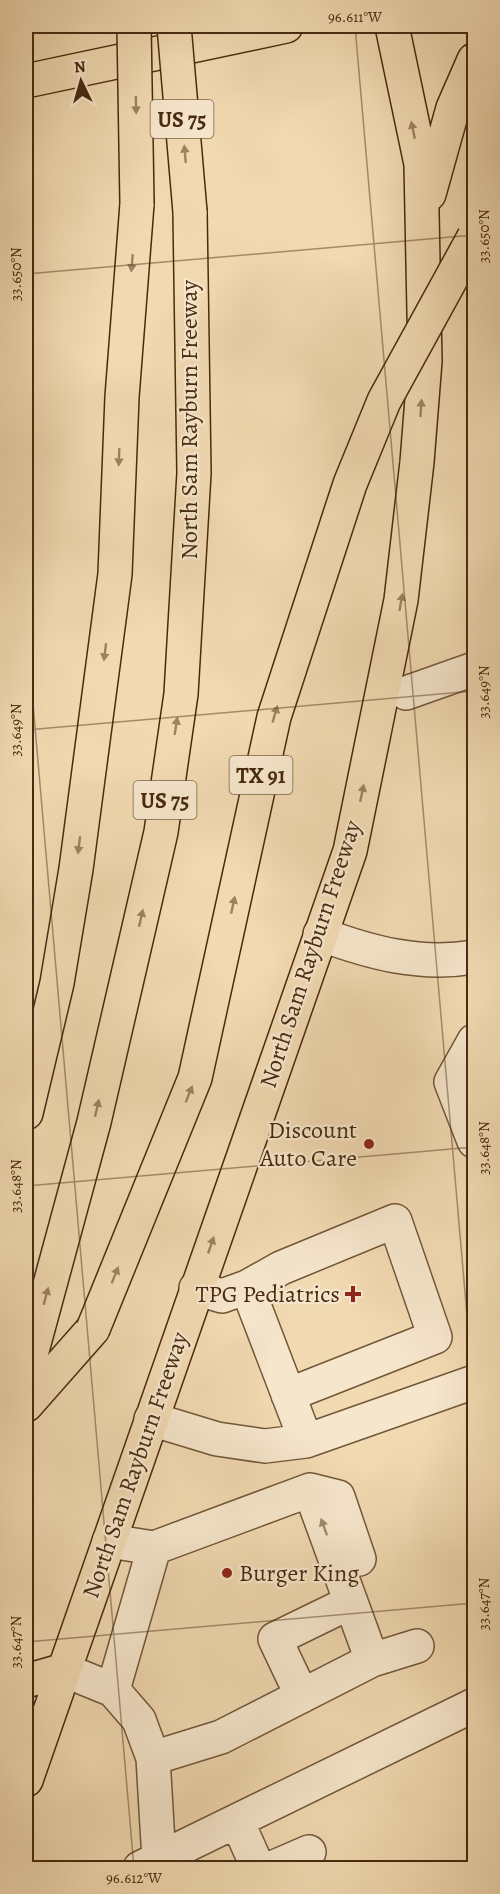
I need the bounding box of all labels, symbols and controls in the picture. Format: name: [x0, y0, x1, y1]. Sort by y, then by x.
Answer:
text: 96.611°W: [328, 7, 382, 27]
north arrow: [51, 51, 111, 111]
text: N: [73, 56, 87, 79]
one-way arrow: [131, 95, 141, 114]
road number: US 75: [150, 100, 213, 138]
one-way arrow: [408, 121, 417, 140]
one-way arrow: [180, 144, 190, 163]
text: 33.650°N: [474, 209, 494, 263]
text: 33.650°N: [6, 247, 26, 301]
one-way arrow: [127, 253, 137, 272]
street label: North Sam Rayburn Freeway: [173, 280, 205, 560]
one-way arrow: [417, 399, 426, 418]
one-way arrow: [115, 448, 124, 467]
one-way arrow: [396, 593, 405, 612]
one-way arrow: [100, 642, 109, 661]
text: 33.649°N: [474, 665, 494, 718]
text: 33.649°N: [6, 703, 26, 756]
one-way arrow: [271, 705, 281, 723]
one-way arrow: [172, 716, 181, 735]
road number: TX 91: [230, 756, 292, 794]
road number: US 75: [134, 781, 196, 819]
one-way arrow: [358, 784, 367, 803]
street label: North Sam Rayburn Freeway: [252, 816, 369, 1092]
one-way arrow: [75, 836, 84, 855]
one-way arrow: [229, 895, 238, 914]
one-way arrow: [137, 908, 146, 927]
one-way arrow: [185, 1085, 194, 1103]
one-way arrow: [93, 1098, 103, 1117]
place label: Discount Auto Care: [259, 1114, 357, 1174]
text: 33.648°N: [474, 1121, 494, 1175]
marker: Discount Auto Care: [362, 1137, 376, 1151]
text: 33.648°N: [6, 1159, 26, 1213]
one-way arrow: [207, 1236, 217, 1254]
one-way arrow: [110, 1265, 120, 1283]
place label: TPG Pediatrics: [195, 1278, 340, 1310]
marker: TPG Pediatrics: [344, 1285, 362, 1303]
one-way arrow: [42, 1287, 52, 1305]
street label: North Sam Rayburn Freeway: [74, 1327, 196, 1602]
one-way arrow: [319, 1518, 329, 1536]
place label: Burger King: [239, 1557, 359, 1589]
marker: Burger King: [220, 1566, 234, 1580]
text: 33.647°N: [474, 1578, 494, 1630]
text: 33.647°N: [6, 1616, 26, 1668]
text: 96.612°W: [106, 1868, 162, 1888]

